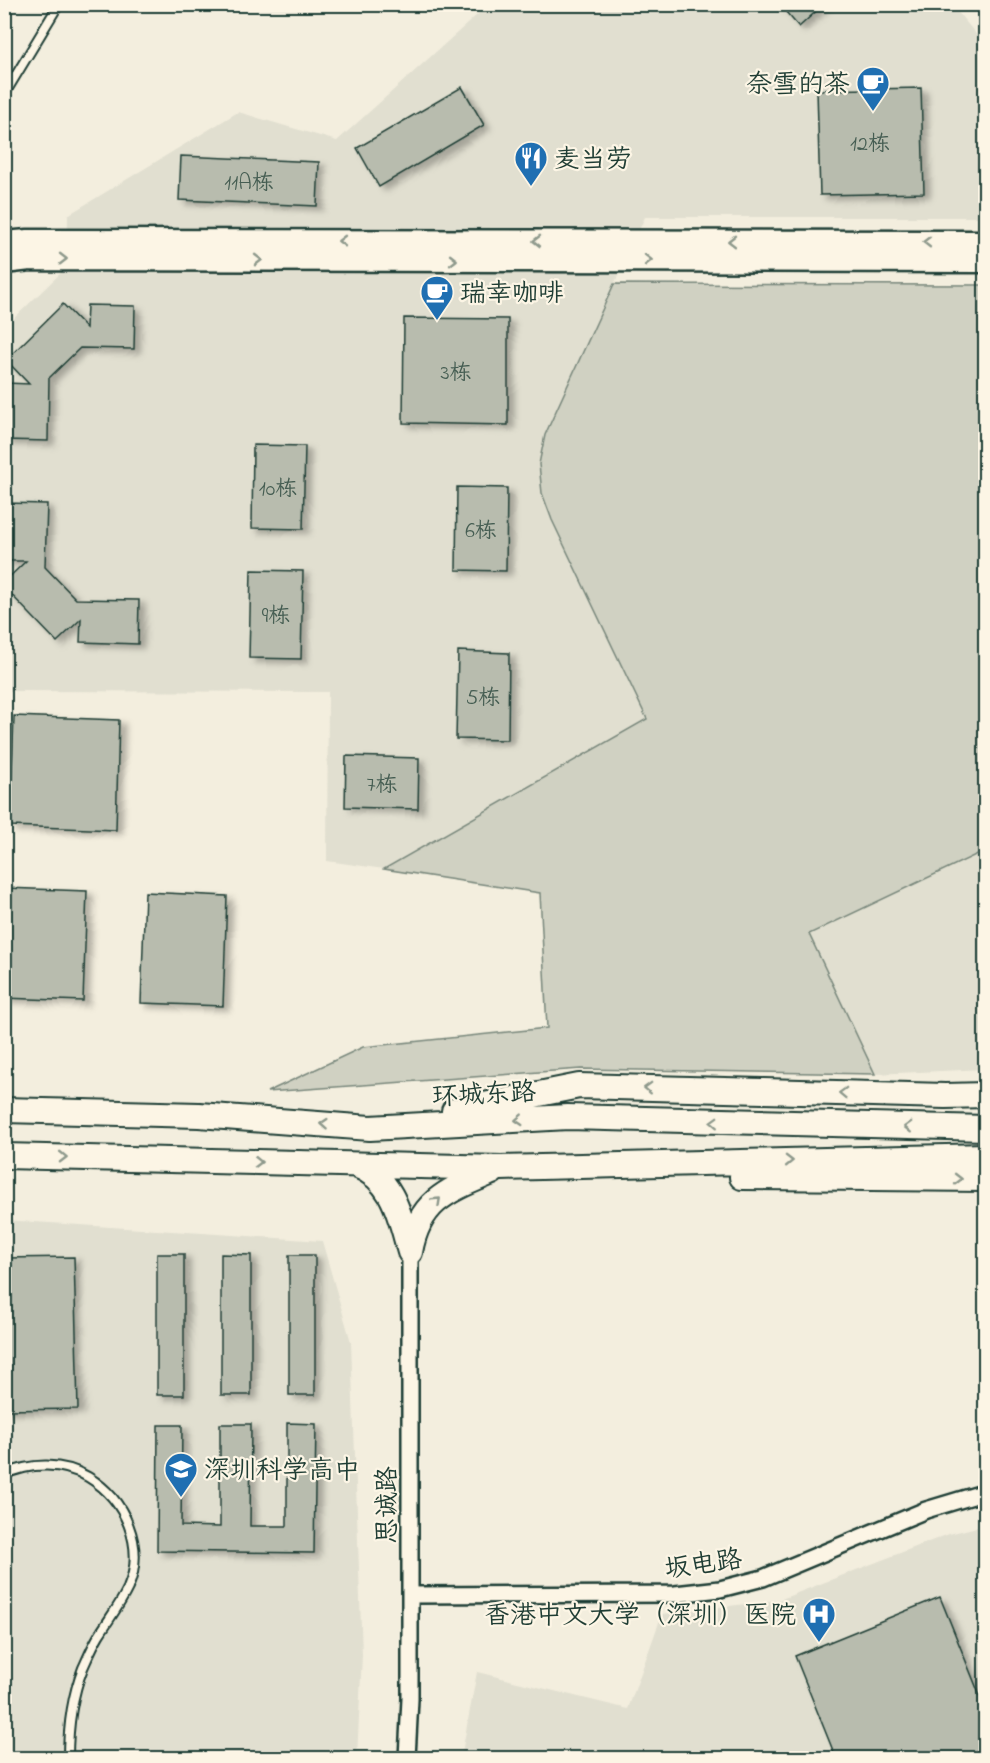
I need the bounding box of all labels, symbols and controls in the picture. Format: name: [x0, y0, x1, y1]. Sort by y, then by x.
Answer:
cafe icon: 奈雪的茶: [855, 65, 891, 112]
place label: 奈雪的茶: [746, 67, 850, 105]
house number: 12栋: [850, 129, 890, 161]
restaurant icon: 麦当劳: [513, 140, 549, 187]
place label: 麦当劳: [554, 142, 632, 180]
house number: 11A栋: [224, 168, 274, 200]
one-way arrow: [338, 235, 347, 247]
one-way arrow: [533, 235, 542, 247]
one-way arrow: [728, 235, 737, 247]
one-way arrow: [923, 235, 932, 248]
one-way arrow: [58, 253, 67, 265]
one-way arrow: [253, 253, 262, 266]
one-way arrow: [448, 254, 457, 266]
one-way arrow: [643, 254, 652, 266]
cafe icon: 瑞幸咖啡: [419, 274, 455, 321]
place label: 瑞幸咖啡: [460, 276, 564, 314]
house number: 3栋: [440, 358, 472, 390]
house number: 10栋: [259, 474, 297, 506]
house number: 6栋: [465, 516, 497, 548]
house number: 9栋: [262, 601, 290, 633]
house number: 5栋: [466, 683, 500, 715]
house number: 7栋: [366, 770, 398, 802]
street label: 环城东路: [431, 1074, 537, 1118]
one-way arrow: [644, 1081, 653, 1094]
one-way arrow: [839, 1087, 848, 1099]
one-way arrow: [514, 1113, 523, 1126]
one-way arrow: [709, 1115, 718, 1128]
one-way arrow: [319, 1118, 329, 1131]
one-way arrow: [904, 1121, 913, 1134]
one-way arrow: [58, 1151, 67, 1164]
one-way arrow: [784, 1155, 793, 1167]
one-way arrow: [253, 1156, 262, 1168]
one-way arrow: [953, 1173, 962, 1185]
one-way arrow: [430, 1197, 440, 1208]
school or university icon: 深圳科学高中: [163, 1451, 199, 1498]
place label: 深圳科学高中: [204, 1453, 360, 1491]
street label: 思诚路: [370, 1466, 408, 1544]
street label: 坂电路: [662, 1542, 745, 1590]
hospital icon: 香港中文大学（深圳）医院: [801, 1596, 837, 1643]
place label: 香港中文大学（深圳）医院: [484, 1598, 796, 1636]

